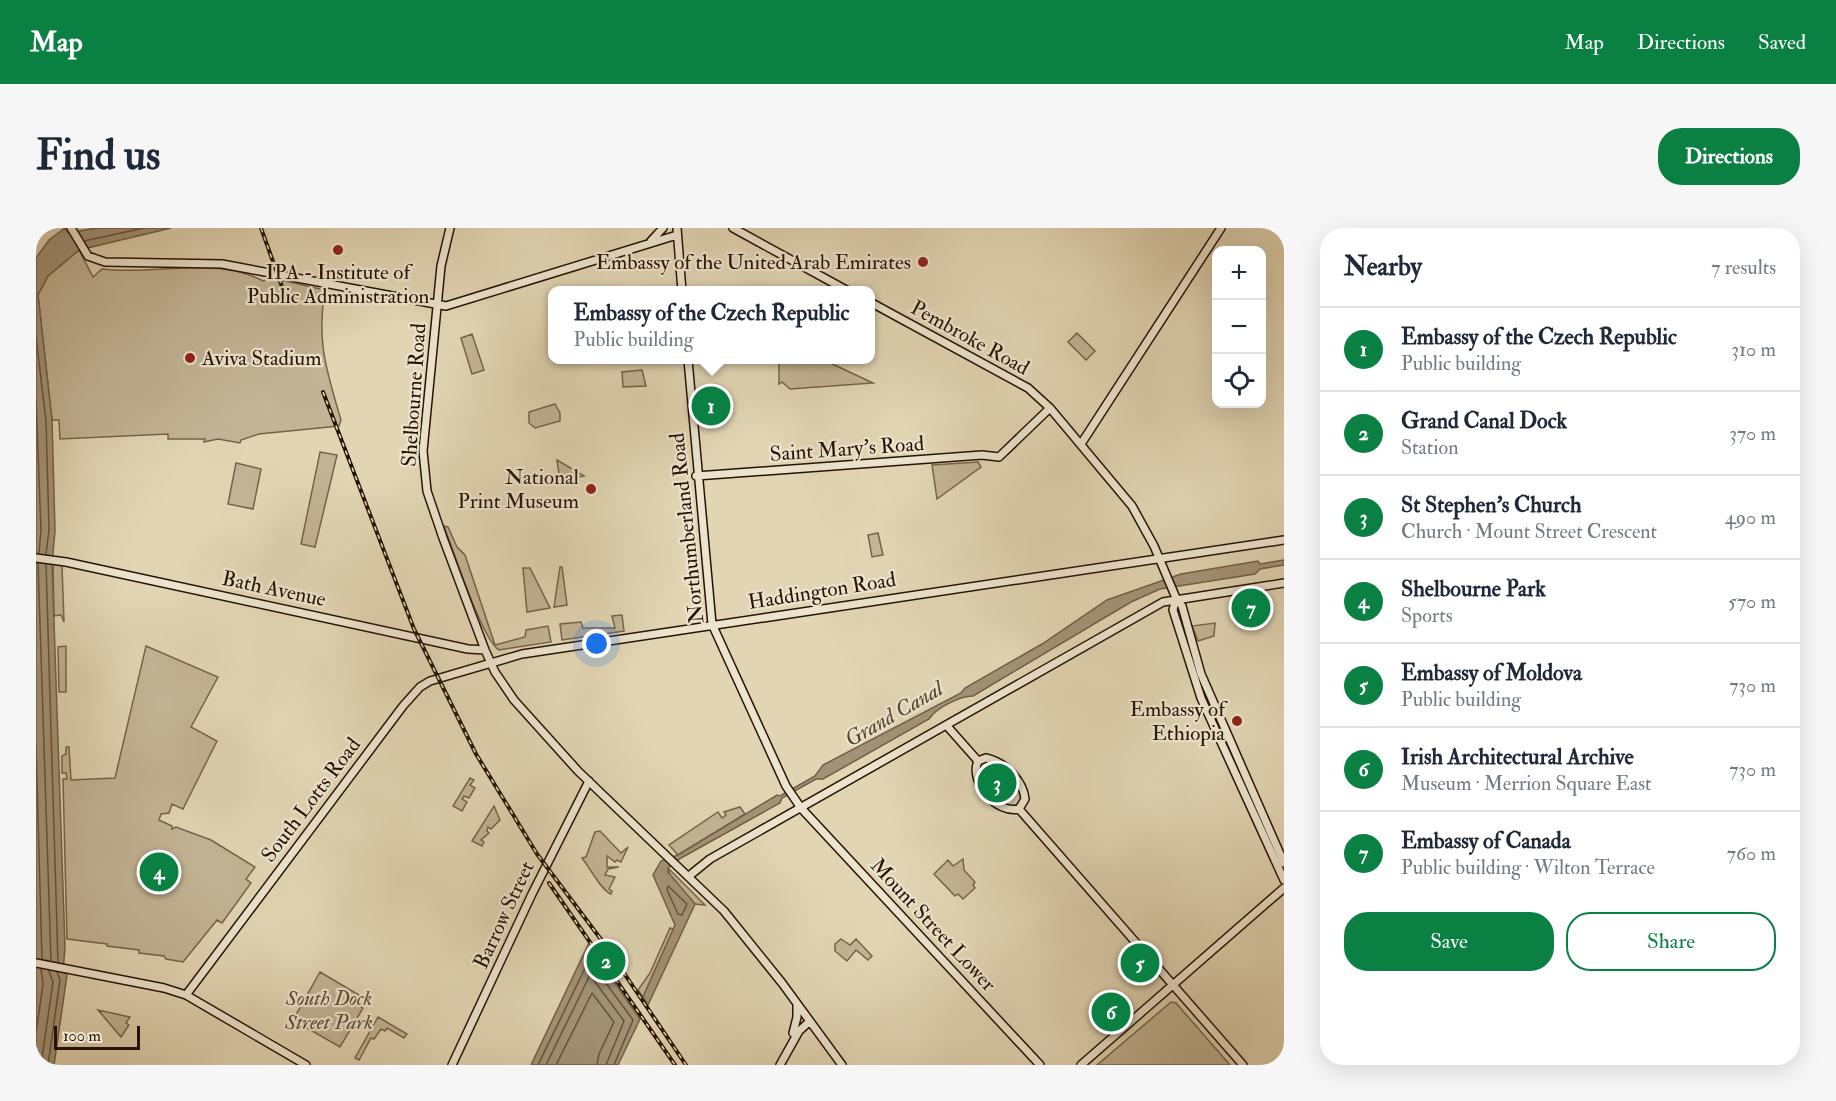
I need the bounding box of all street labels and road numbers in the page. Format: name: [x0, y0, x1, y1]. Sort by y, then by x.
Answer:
street label: Pembroke Road: [906, 294, 1035, 382]
street label: Shelbourne Road: [396, 322, 433, 468]
street label: Saint Mary's Road: [769, 430, 926, 468]
street label: Northumberland Road: [664, 431, 710, 625]
street label: Bath Avenue: [220, 565, 329, 613]
street label: Haddington Road: [746, 566, 898, 616]
street label: South Lotts Road: [255, 732, 367, 868]
street label: Mount Street Lower: [864, 853, 1002, 997]
street label: Barrow Street: [467, 857, 541, 973]

